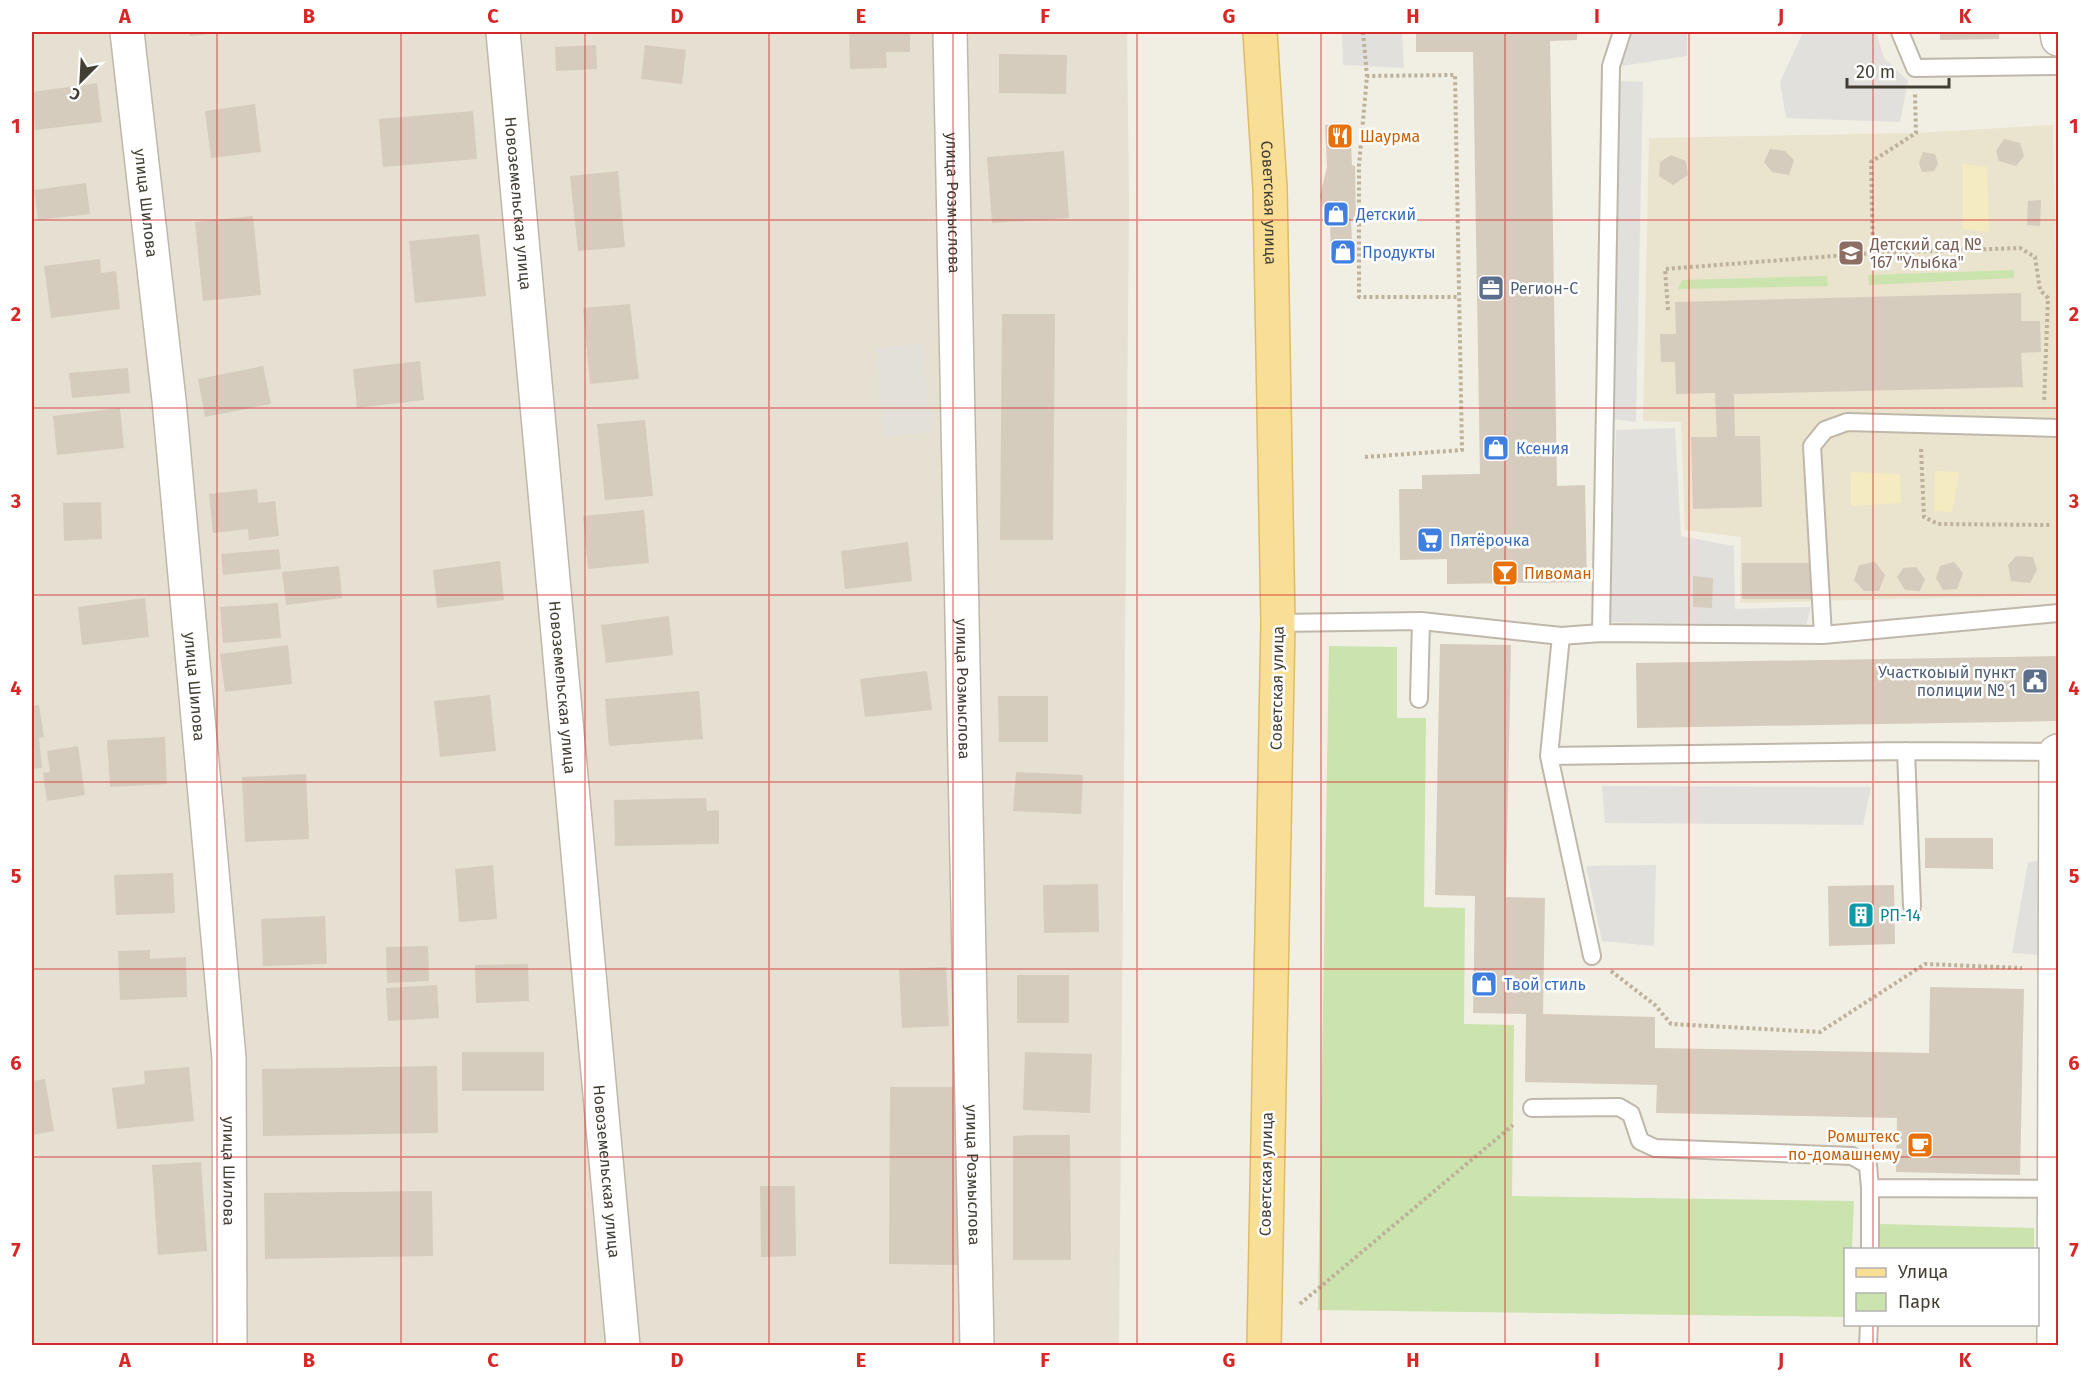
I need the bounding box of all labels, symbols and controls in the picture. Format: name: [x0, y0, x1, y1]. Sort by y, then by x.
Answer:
text: A: [118, 4, 132, 28]
text: B: [303, 4, 315, 28]
text: C: [487, 4, 499, 28]
text: D: [670, 4, 684, 28]
text: E: [856, 4, 866, 28]
text: F: [1040, 4, 1050, 28]
text: G: [1223, 4, 1235, 28]
text: H: [1406, 4, 1420, 28]
text: I: [1594, 4, 1600, 28]
text: J: [1777, 4, 1784, 28]
text: K: [1959, 4, 1972, 28]
north arrow: [51, 51, 111, 111]
scale bar: [1847, 51, 1949, 89]
text: 20 m: [1856, 61, 1895, 83]
text: С: [66, 83, 83, 105]
text: 1: [11, 114, 21, 138]
text: 1: [2069, 114, 2079, 138]
street label: Новоземельская улица: [501, 116, 536, 291]
restaurant icon: Шаурма: [1325, 121, 1355, 151]
place label: Шаурма: [1360, 127, 1420, 146]
street label: улица Розмыслова: [943, 132, 964, 274]
street label: Советская улица: [1257, 140, 1281, 265]
street label: улица Шилова: [131, 147, 162, 258]
shop icon: Детский: [1321, 199, 1351, 229]
place label: Детский: [1355, 205, 1416, 224]
place label: Детский сад № 167 "Улыбка": [1869, 235, 1982, 272]
shop icon: Продукты: [1328, 237, 1358, 267]
school or university icon: Детский сад № 167 "Улыбка": [1836, 238, 1866, 268]
place label: Продукты: [1362, 243, 1436, 262]
office icon: Регион-С: [1476, 273, 1506, 303]
place label: Регион-С: [1510, 279, 1578, 298]
text: 2: [11, 302, 21, 326]
text: 2: [2069, 302, 2079, 326]
shop icon: Ксения: [1481, 433, 1511, 463]
place label: Ксения: [1516, 439, 1569, 458]
text: 3: [10, 489, 21, 513]
text: 3: [2068, 489, 2079, 513]
supermarket icon: Пятёрочка: [1415, 525, 1445, 555]
place label: Пятёрочка: [1450, 531, 1530, 550]
bar icon: Пивоман: [1490, 558, 1520, 588]
place label: Пивоман: [1524, 564, 1592, 583]
street label: Новоземельская улица: [545, 600, 580, 775]
street label: улица Розмыслова: [953, 618, 974, 760]
street label: Советская улица: [1266, 626, 1288, 750]
street label: улица Шилова: [181, 631, 210, 742]
place label: Участкоыый пункт полиции № 1: [1878, 663, 2017, 700]
public building icon: Участкоыый пункт полиции № 1: [2020, 666, 2050, 696]
text: 4: [10, 676, 22, 700]
text: 4: [2068, 676, 2080, 700]
text: 5: [11, 864, 22, 888]
text: 5: [2069, 864, 2080, 888]
building icon: РП-14: [1846, 900, 1876, 930]
place label: РП-14: [1880, 906, 1921, 925]
shop icon: Твой стиль: [1469, 969, 1499, 999]
place label: Твой стиль: [1504, 975, 1586, 994]
text: 6: [10, 1051, 22, 1075]
text: 6: [2068, 1051, 2080, 1075]
street label: Новоземельская улица: [590, 1084, 624, 1259]
street label: улица Розмыслова: [963, 1104, 984, 1245]
street label: Советская улица: [1255, 1112, 1277, 1236]
street label: улица Шилова: [220, 1116, 239, 1226]
place label: Ромштекс по-домашнему: [1788, 1127, 1900, 1164]
cafe icon: Ромштекс по-домашнему: [1905, 1130, 1935, 1160]
text: 7: [11, 1238, 21, 1262]
text: 7: [2069, 1238, 2079, 1262]
legend: [1844, 1248, 2039, 1326]
text: Улица: [1898, 1261, 1948, 1283]
text: Парк: [1898, 1291, 1941, 1313]
text: A: [118, 1348, 132, 1372]
text: B: [303, 1348, 315, 1372]
text: C: [487, 1348, 499, 1372]
text: D: [670, 1348, 684, 1372]
text: E: [856, 1348, 866, 1372]
text: F: [1040, 1348, 1050, 1372]
text: G: [1223, 1348, 1235, 1372]
text: H: [1406, 1348, 1420, 1372]
text: I: [1594, 1348, 1600, 1372]
text: J: [1777, 1348, 1784, 1372]
text: K: [1959, 1348, 1972, 1372]

